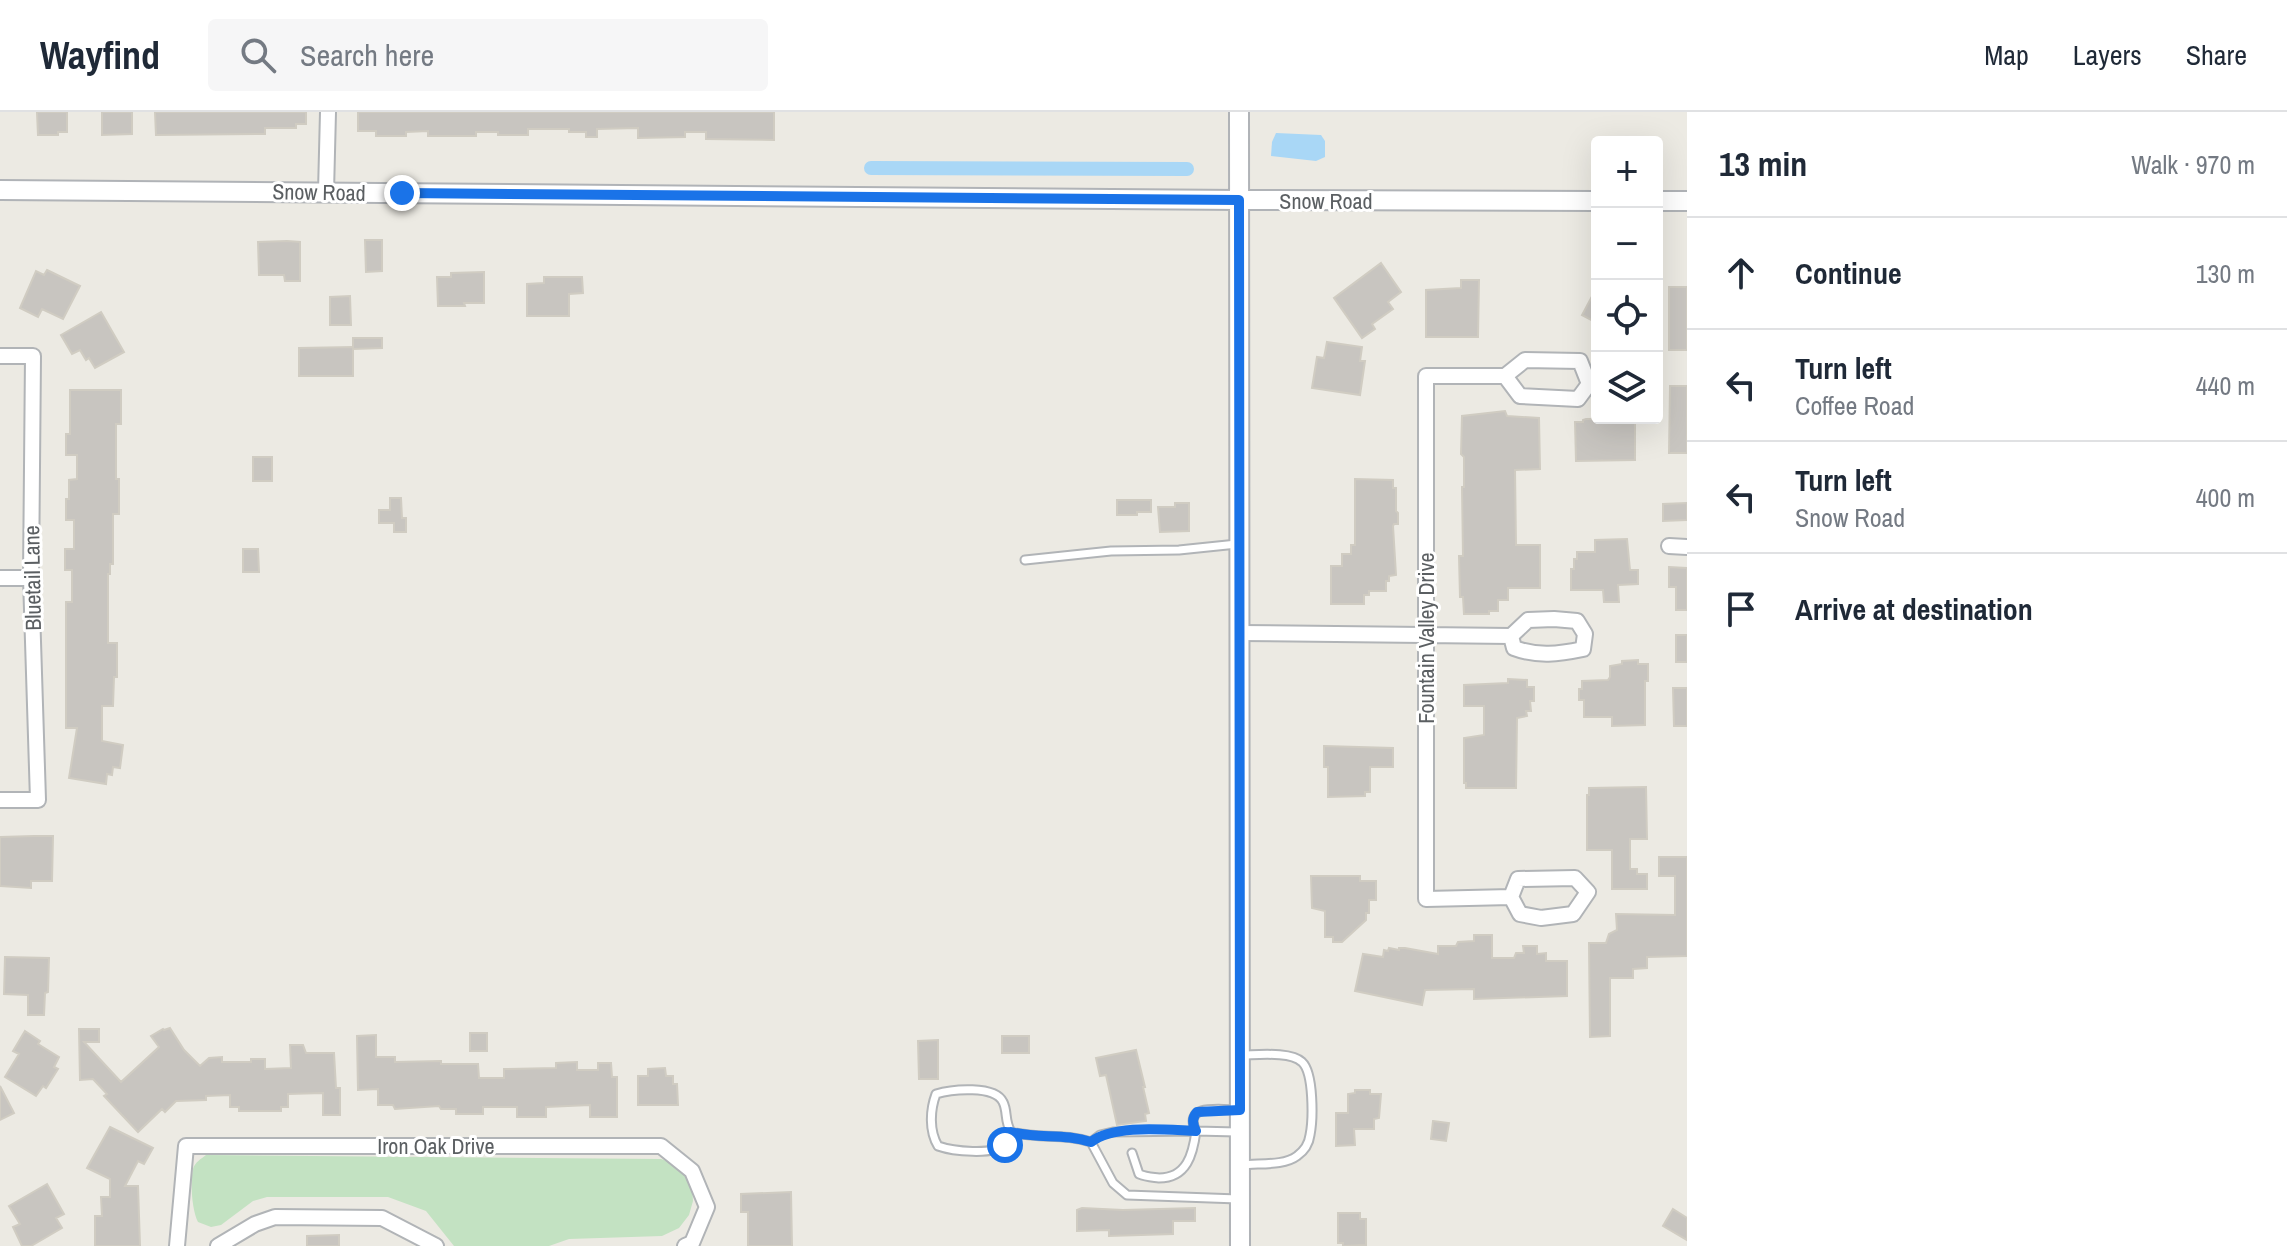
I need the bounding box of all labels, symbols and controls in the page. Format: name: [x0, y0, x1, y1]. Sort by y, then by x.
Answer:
search box: [208, 19, 768, 91]
text: Wayfind: [40, 30, 160, 81]
icon: search: [236, 33, 280, 77]
text: Search here: [300, 35, 434, 75]
text: Map: [1984, 36, 2029, 74]
text: Layers: [2073, 36, 2142, 74]
text: Share: [2186, 36, 2247, 74]
map controls: [1591, 136, 1663, 424]
button: +: [1591, 136, 1663, 208]
text: 13 min: [1719, 141, 1807, 187]
text: Walk · 970 m: [2131, 147, 2255, 182]
route end: [384, 175, 420, 211]
street label: Snow Road: [272, 176, 366, 208]
street label: Snow Road: [1279, 186, 1373, 216]
button: −: [1591, 208, 1663, 280]
icon: ahead: [1719, 251, 1763, 295]
text: Continue: [1795, 253, 1902, 293]
text: 130 m: [2196, 256, 2255, 291]
button: locate: [1591, 280, 1663, 352]
text: Turn left: [1795, 348, 1892, 388]
button: layers: [1591, 352, 1663, 424]
icon: left: [1719, 363, 1763, 407]
text: 440 m: [2196, 368, 2255, 403]
text: Coffee Road: [1795, 388, 1914, 423]
text: Turn left: [1795, 460, 1892, 500]
icon: left: [1719, 475, 1763, 519]
text: 400 m: [2196, 480, 2255, 515]
text: Snow Road: [1795, 500, 1905, 535]
street label: Bluetail Lane: [16, 525, 48, 631]
street label: Fountain Valley Drive: [1411, 552, 1441, 724]
icon: arrive: [1719, 587, 1763, 631]
text: Arrive at destination: [1795, 589, 2033, 629]
route start: [987, 1127, 1023, 1163]
street label: Iron Oak Drive: [377, 1131, 495, 1161]

